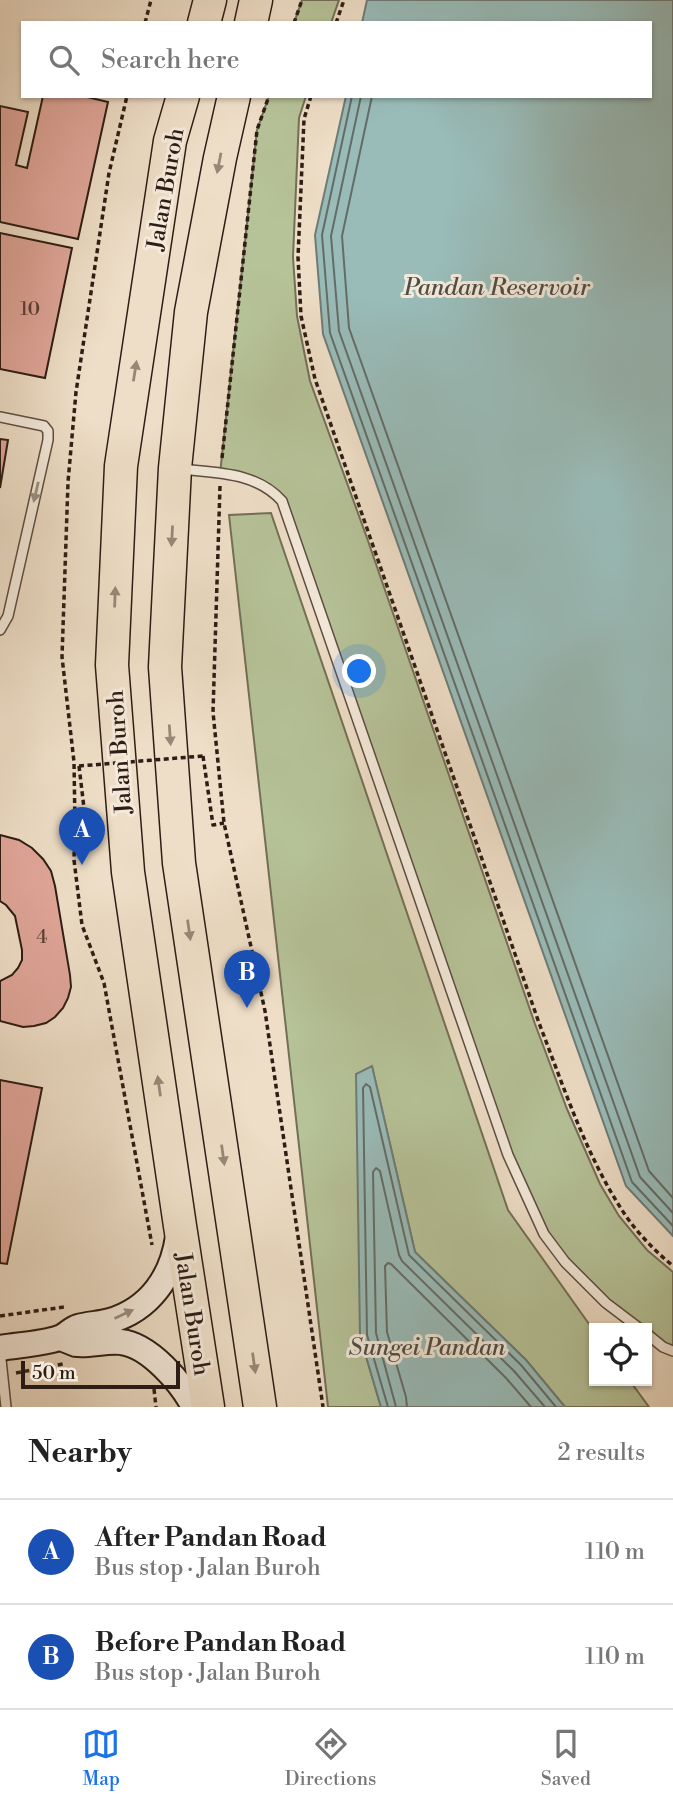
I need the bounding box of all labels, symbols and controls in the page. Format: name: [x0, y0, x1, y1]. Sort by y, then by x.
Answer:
search box: [21, 21, 652, 98]
icon: search: [45, 41, 83, 79]
text: Search here: [101, 44, 240, 76]
street label: Jalan Buroh: [141, 125, 191, 254]
one-way arrow: [214, 152, 225, 174]
water label: Pandan Reservoir: [403, 273, 591, 303]
house number: 10: [20, 297, 40, 321]
one-way arrow: [130, 360, 141, 382]
one-way arrow: [31, 481, 42, 503]
one-way arrow: [166, 525, 177, 547]
one-way arrow: [110, 586, 121, 608]
your location: [342, 654, 376, 688]
street label: Jalan Buroh: [102, 689, 138, 816]
one-way arrow: [165, 724, 176, 746]
pin: A: [59, 807, 105, 865]
one-way arrow: [184, 920, 195, 942]
house number: 4: [36, 925, 48, 949]
pin: B: [224, 950, 270, 1008]
one-way arrow: [153, 1075, 164, 1097]
one-way arrow: [218, 1145, 229, 1167]
street label: Jalan Buroh: [168, 1250, 216, 1378]
one-way arrow: [114, 1309, 134, 1320]
map controls: [589, 1323, 652, 1386]
button: locate: [589, 1323, 652, 1386]
water label: Sungei Pandan: [349, 1333, 506, 1363]
one-way arrow: [248, 1352, 259, 1374]
scale bar: [21, 1358, 180, 1390]
text: 50 m: [32, 1361, 76, 1385]
text: Nearby: [28, 1434, 132, 1472]
text: 2 results: [558, 1439, 645, 1467]
text: After Pandan Road: [95, 1522, 327, 1554]
text: A: [43, 1538, 59, 1566]
text: 110 m: [585, 1538, 645, 1566]
text: Bus stop · Jalan Buroh: [95, 1554, 321, 1582]
text: Before Pandan Road: [95, 1627, 346, 1659]
text: B: [42, 1643, 60, 1671]
text: 110 m: [585, 1643, 645, 1671]
text: Bus stop · Jalan Buroh: [95, 1659, 321, 1687]
tab: Map: [82, 1725, 120, 1791]
tab: Directions: [285, 1725, 376, 1791]
tab: Saved: [541, 1725, 591, 1791]

